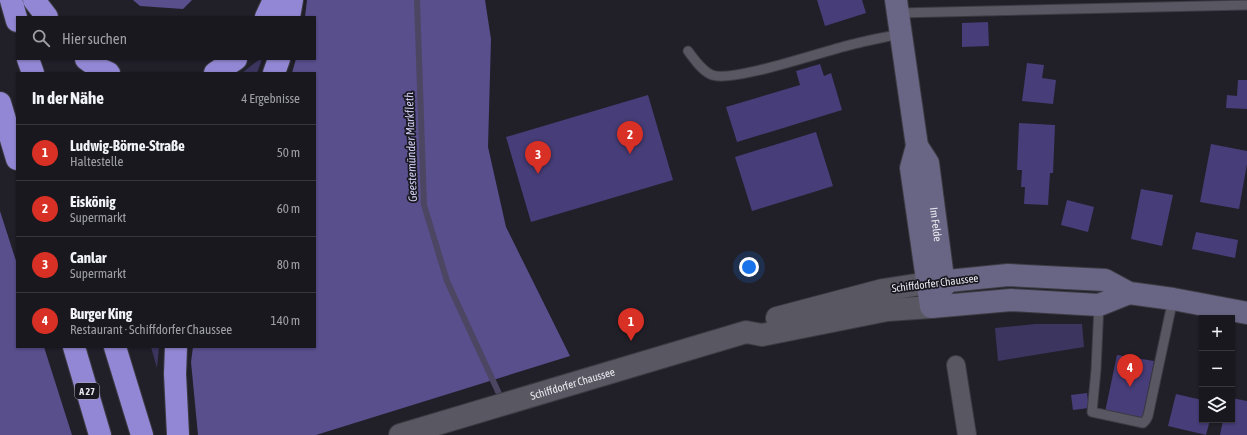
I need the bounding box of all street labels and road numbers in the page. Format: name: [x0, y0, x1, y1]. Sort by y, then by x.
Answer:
street label: Im Felde: [928, 206, 944, 242]
street label: Schiffdorfer Chaussee: [891, 272, 979, 294]
street label: Schiffdorfer Chaussee: [529, 365, 616, 402]
road number: A 27: [75, 383, 99, 399]

